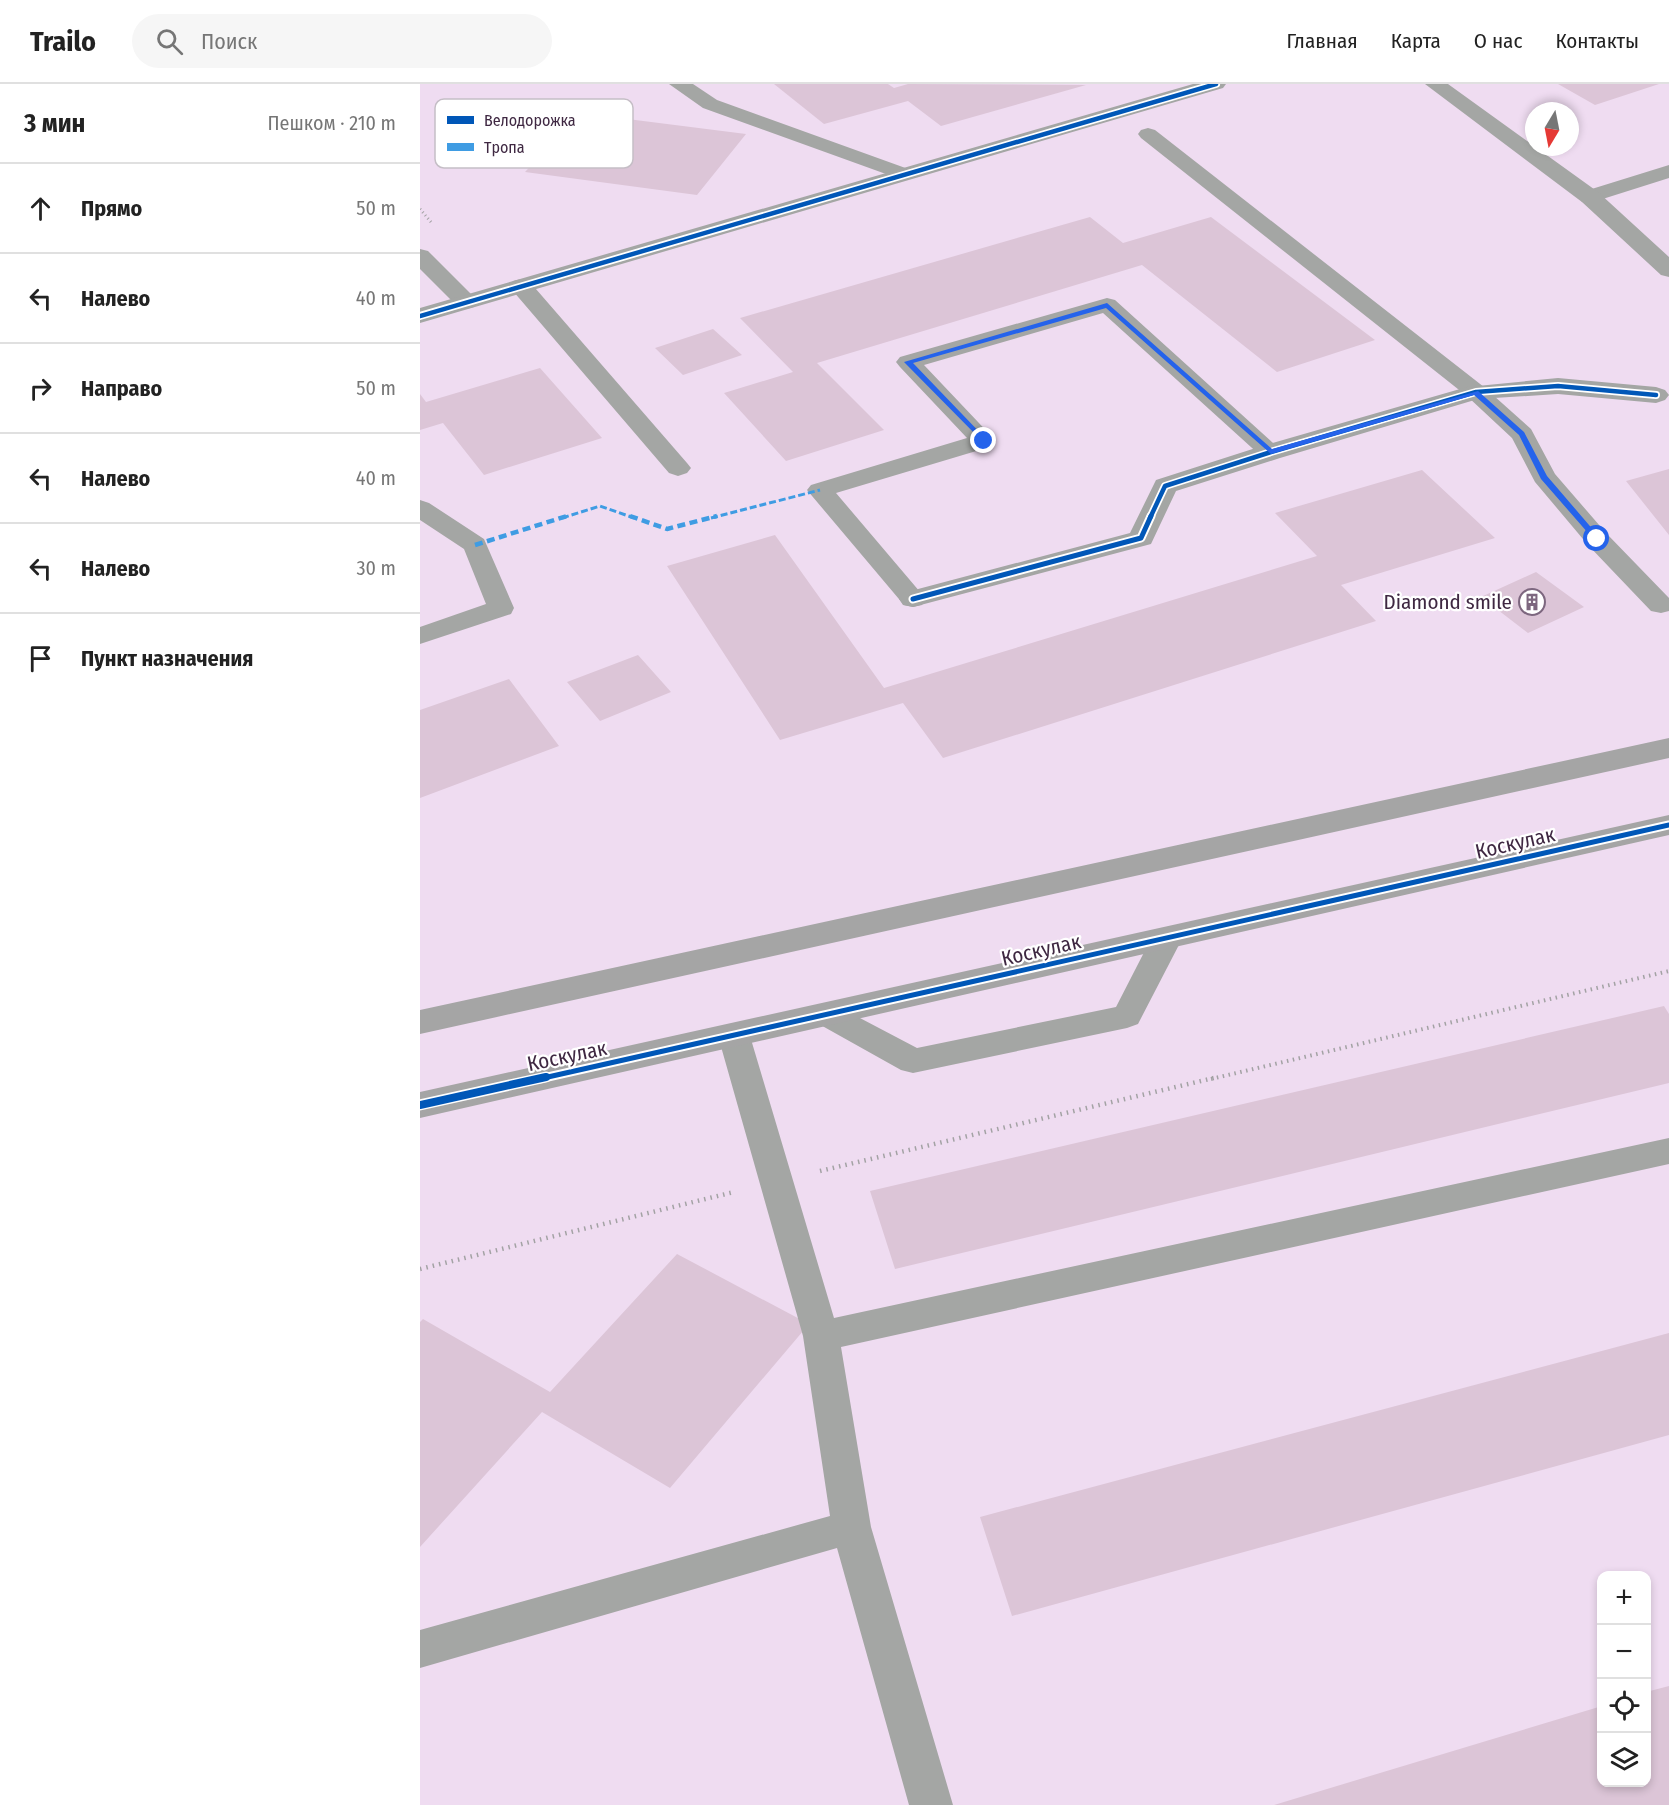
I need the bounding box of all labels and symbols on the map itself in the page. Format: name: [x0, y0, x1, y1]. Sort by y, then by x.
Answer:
legend: [435, 99, 633, 168]
north arrow: [1525, 102, 1579, 156]
text: Велодорожка: [484, 111, 576, 130]
text: Тропа: [484, 138, 525, 157]
route end: [970, 427, 996, 453]
route start: [1583, 525, 1609, 551]
building icon: Diamond smile: [1517, 587, 1547, 617]
place label: Diamond smile: [1384, 589, 1512, 615]
street label: Коскулак: [1473, 821, 1557, 865]
street label: Коскулак: [999, 928, 1083, 972]
street label: Коскулак: [525, 1035, 609, 1077]

